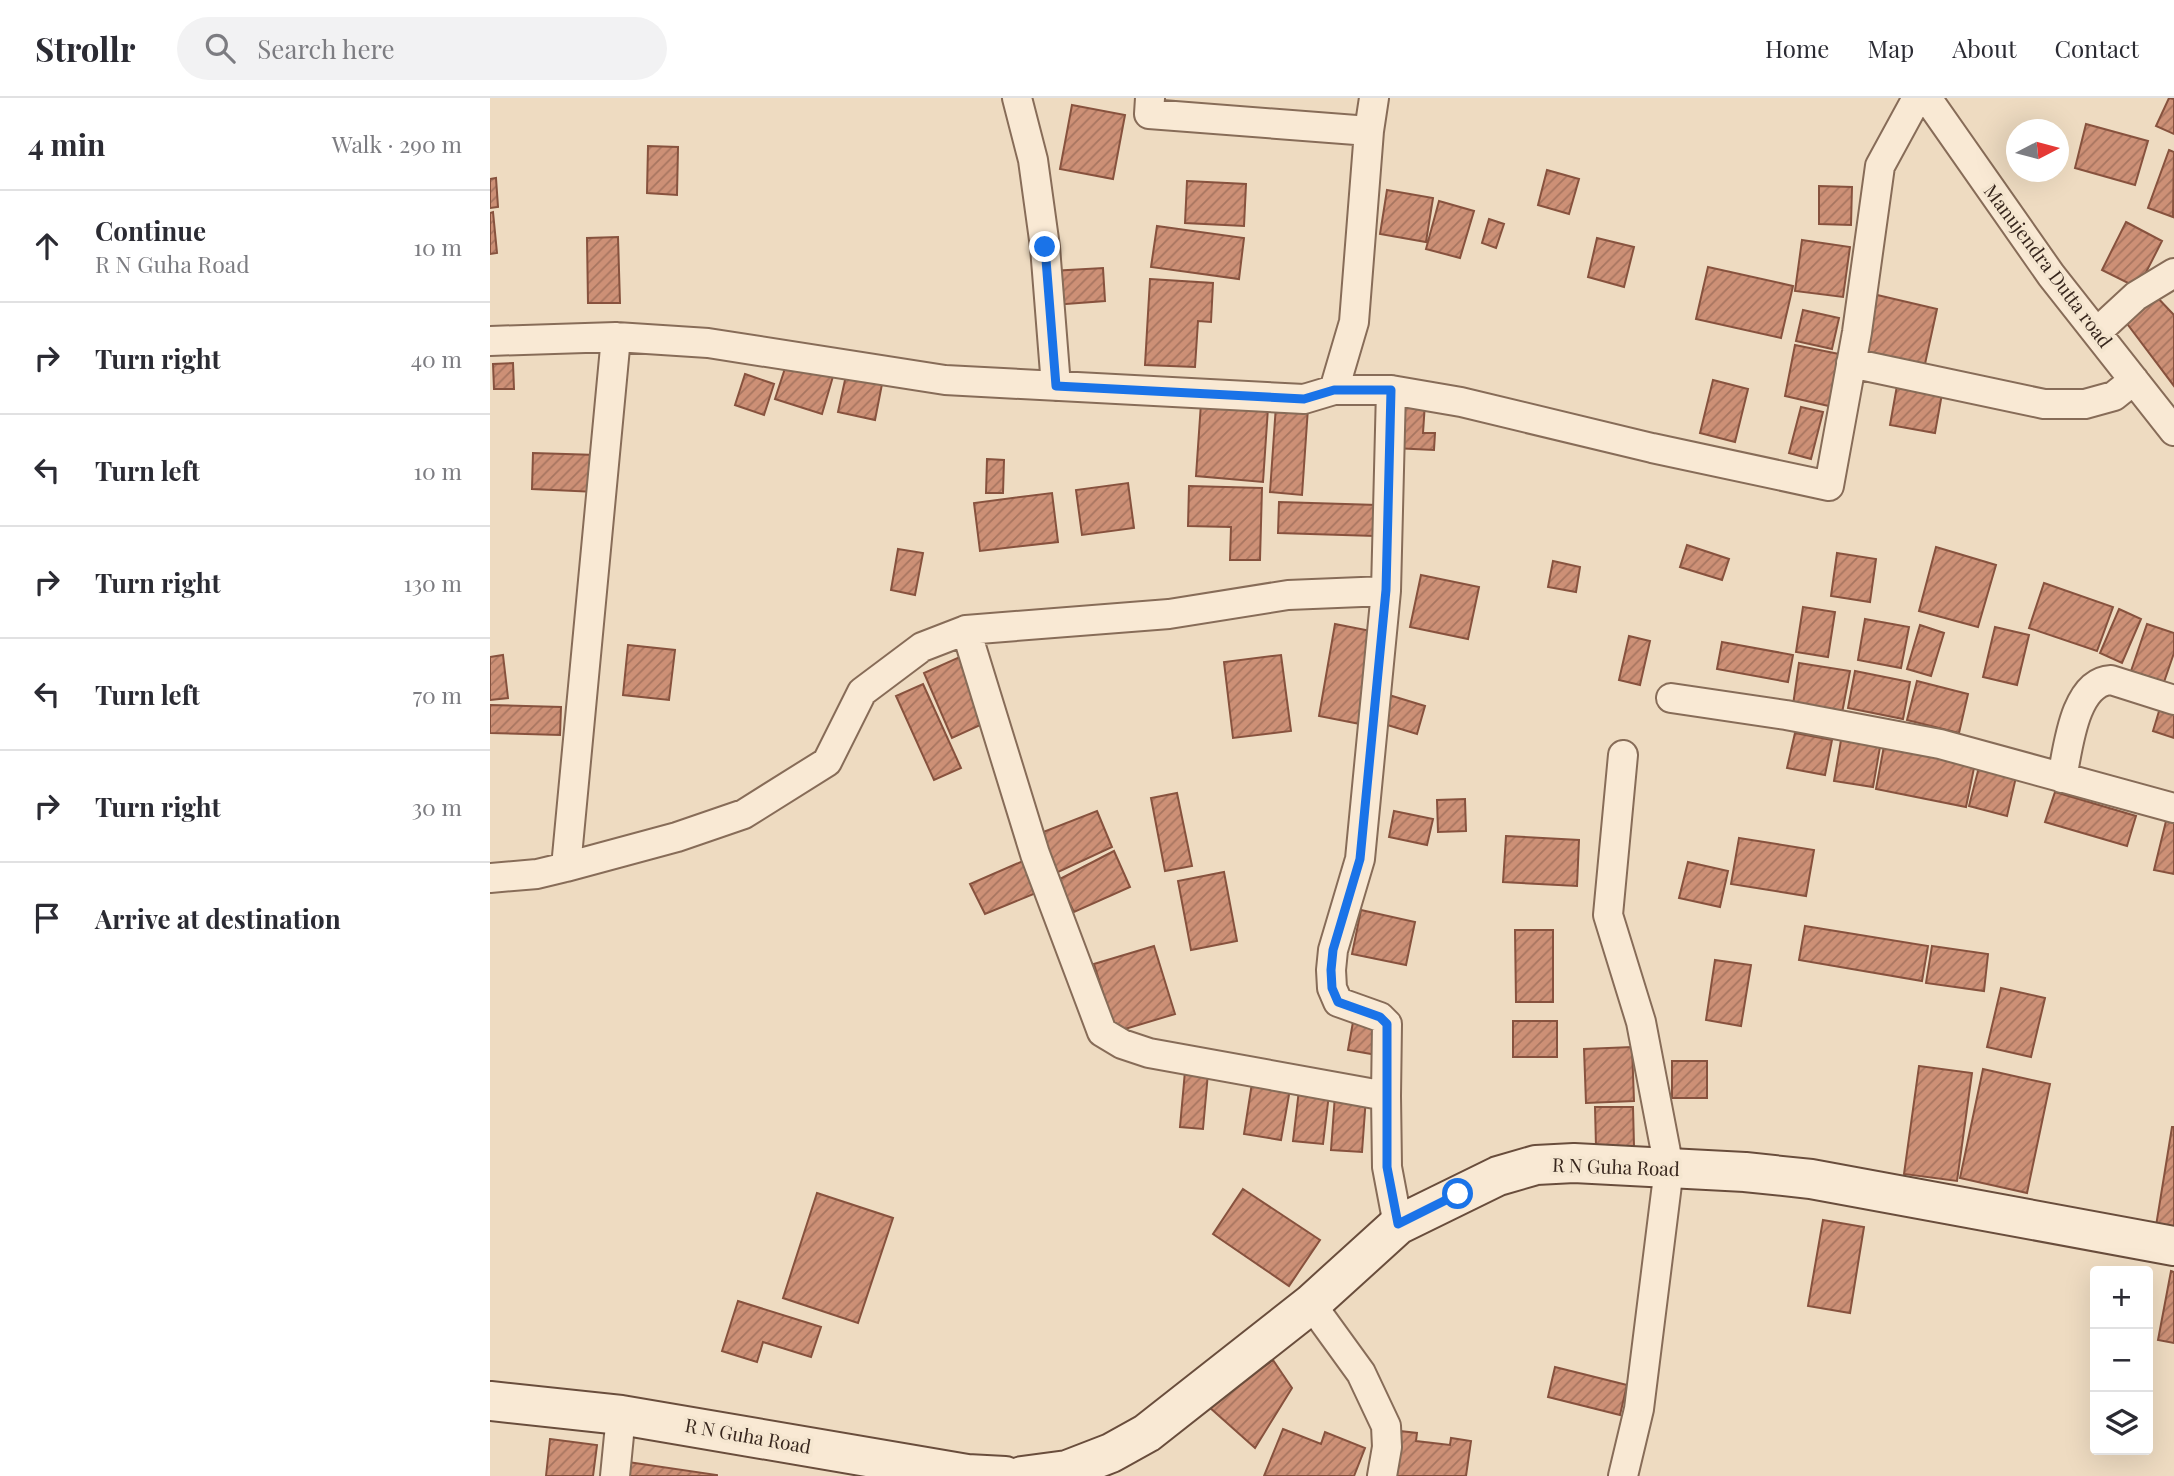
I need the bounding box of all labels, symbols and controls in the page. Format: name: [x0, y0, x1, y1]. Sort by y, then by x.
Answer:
search box: [177, 17, 667, 80]
text: Strollr: [35, 26, 135, 70]
icon: search: [201, 29, 239, 67]
text: Search here: [257, 31, 395, 66]
text: Home: [1765, 32, 1829, 64]
text: Map: [1867, 32, 1914, 64]
text: About: [1952, 32, 2016, 64]
text: Contact: [2054, 32, 2139, 64]
north arrow: [2006, 119, 2069, 182]
text: 4 min: [28, 124, 106, 164]
text: Walk · 290 m: [332, 128, 462, 159]
street label: Manujendra Dutta road: [1979, 178, 2119, 352]
text: Continue: [95, 213, 206, 248]
icon: ahead: [28, 227, 66, 265]
text: 10 m: [414, 231, 462, 262]
route end: [1029, 231, 1060, 262]
text: R N Guha Road: [95, 248, 250, 279]
icon: right: [28, 339, 66, 377]
text: Turn right: [95, 341, 221, 376]
text: 40 m: [411, 343, 462, 374]
icon: left: [28, 451, 66, 489]
text: Turn left: [95, 453, 200, 488]
text: 10 m: [414, 455, 462, 486]
icon: right: [28, 563, 66, 601]
text: Turn right: [95, 565, 221, 600]
text: 130 m: [404, 567, 462, 598]
icon: left: [28, 675, 66, 713]
text: Turn left: [95, 677, 200, 712]
text: 70 m: [413, 679, 462, 710]
icon: right: [28, 787, 66, 825]
text: Turn right: [95, 789, 221, 824]
text: 30 m: [412, 791, 462, 822]
icon: arrive: [28, 899, 66, 937]
text: Arrive at destination: [95, 901, 341, 936]
street label: R N Guha Road: [1552, 1151, 1680, 1181]
route start: [1442, 1178, 1473, 1209]
map controls: [2090, 1266, 2153, 1455]
button: +: [2090, 1266, 2153, 1329]
button: −: [2090, 1329, 2153, 1392]
button: layers: [2090, 1392, 2153, 1455]
street label: R N Guha Road: [683, 1411, 813, 1459]

